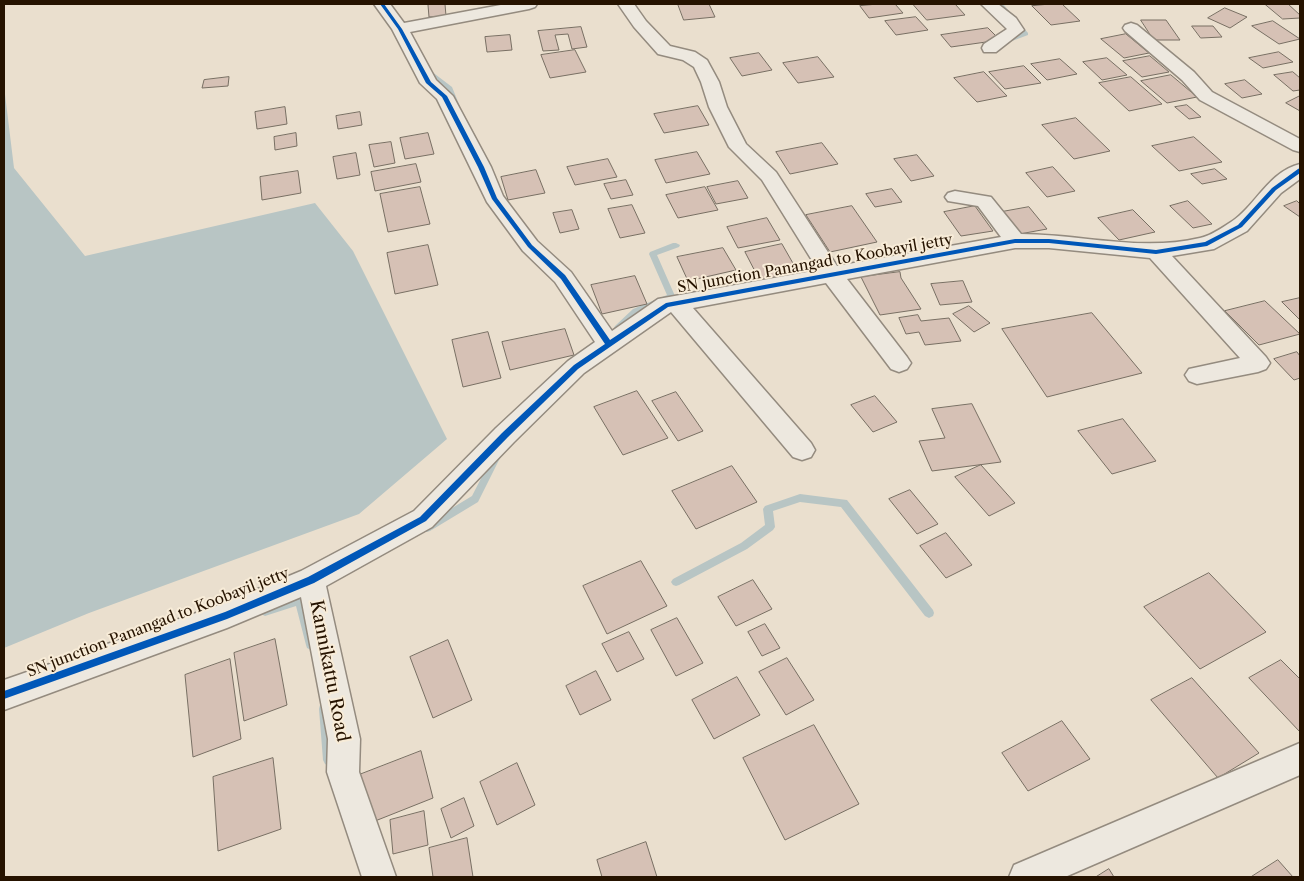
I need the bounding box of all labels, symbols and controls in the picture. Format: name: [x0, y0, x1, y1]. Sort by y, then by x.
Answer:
street label: SN junction Panangad to Koobayil jetty: [676, 231, 954, 297]
street label: SN junction Panangad to Koobayil jetty: [24, 565, 292, 681]
street label: Kannikattu Road: [305, 598, 353, 744]

